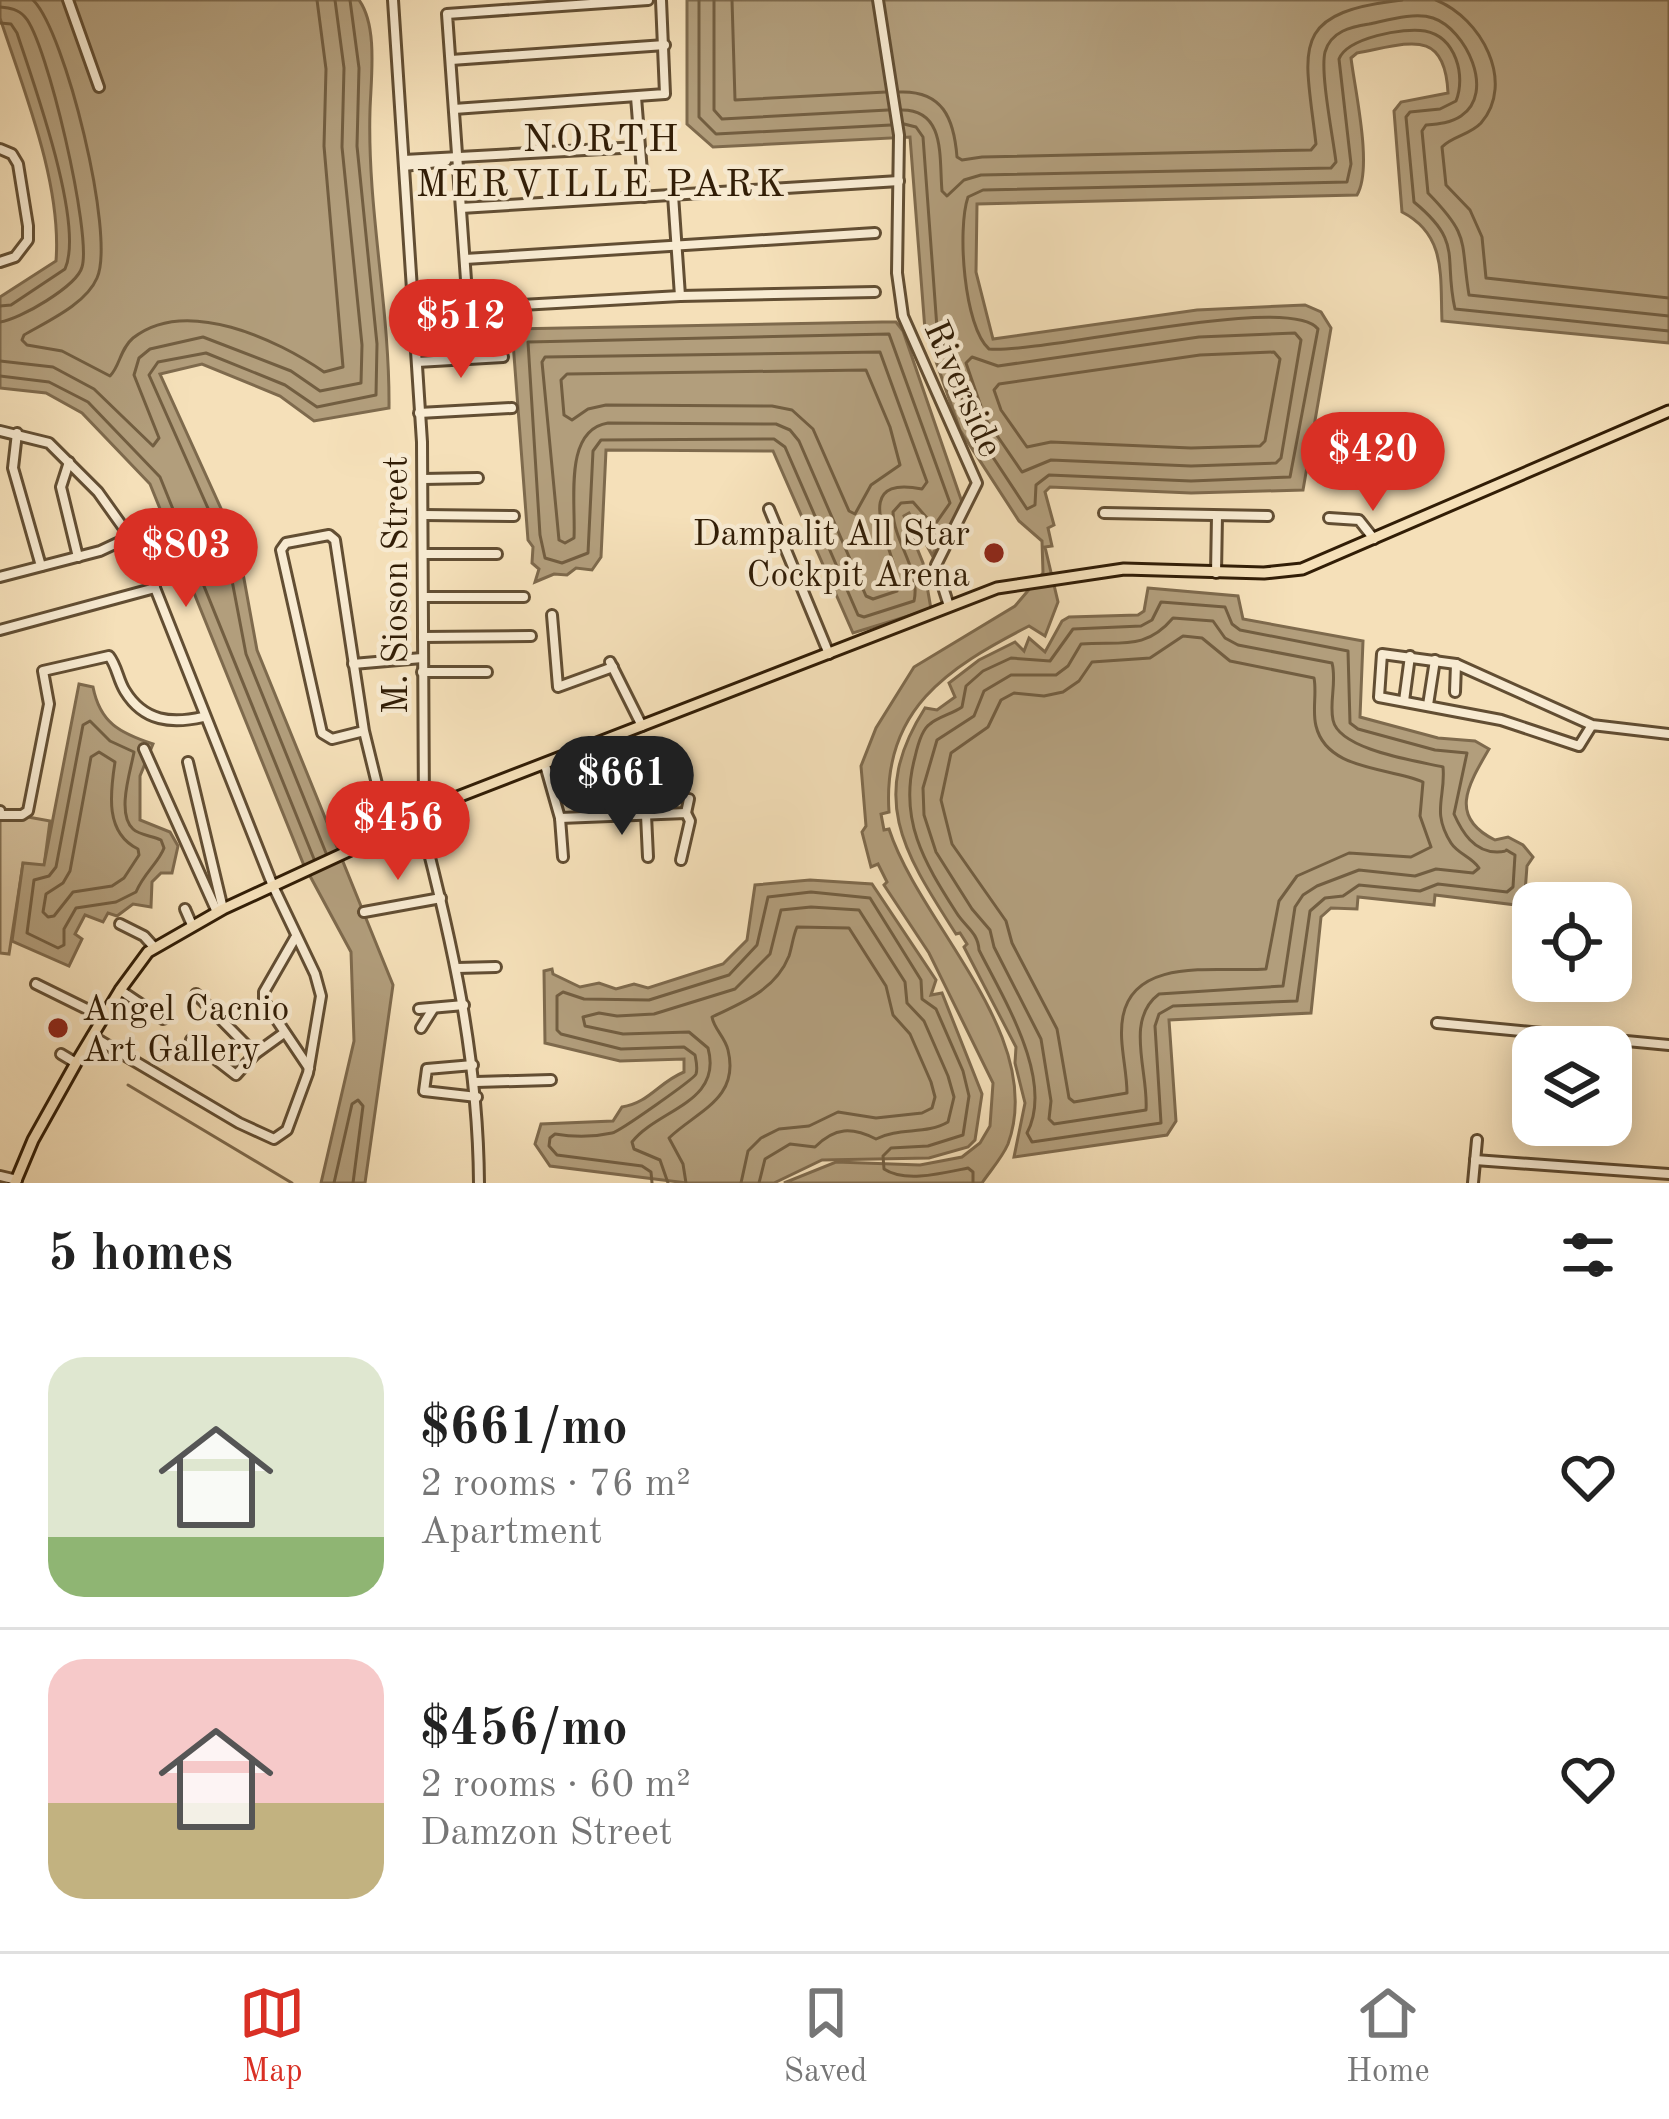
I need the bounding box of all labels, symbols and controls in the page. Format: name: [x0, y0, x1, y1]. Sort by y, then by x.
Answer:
district label: NORTH MERVILLE PARK: [416, 121, 789, 205]
pin: $512: [390, 279, 532, 381]
text: $512: [416, 298, 506, 337]
street label: Riverside: [915, 316, 1007, 463]
pin: $420: [1302, 412, 1444, 514]
text: $420: [1328, 431, 1418, 470]
street label: M. Sioson Street: [380, 456, 416, 714]
pin: $803: [115, 508, 257, 610]
place label: Dampalit All Star Cockpit Arena: [693, 518, 970, 595]
text: $803: [141, 527, 231, 566]
marker: Dampalit All Star Cockpit Arena: [981, 540, 1007, 566]
pin: $661: [551, 736, 693, 838]
text: $661: [577, 755, 667, 794]
pin: $456: [327, 781, 469, 883]
text: $456: [353, 800, 443, 839]
map controls: [1512, 882, 1632, 1146]
button: locate: [1512, 882, 1632, 1002]
place label: Angel Cacnio Art Gallery: [82, 993, 289, 1070]
marker: Angel Cacnio Art Gallery: [45, 1015, 71, 1041]
button: layers: [1512, 1026, 1632, 1146]
icon: filters: [1555, 1222, 1621, 1288]
text: 5 homes: [48, 1230, 233, 1281]
text: $661/mo: [420, 1404, 628, 1455]
icon: home: [144, 1405, 288, 1549]
icon: heart: [1555, 1444, 1621, 1510]
text: 2 rooms · 76 m²: [420, 1465, 691, 1504]
text: Apartment: [420, 1513, 603, 1552]
text: $456/mo: [420, 1705, 628, 1756]
icon: home: [144, 1707, 288, 1851]
icon: heart: [1555, 1746, 1621, 1812]
text: 2 rooms · 60 m²: [420, 1766, 691, 1805]
text: Damzon Street: [420, 1814, 673, 1853]
tab: Map: [239, 1980, 305, 2093]
tab: Saved: [784, 1980, 868, 2093]
tab: Home: [1346, 1980, 1430, 2093]

